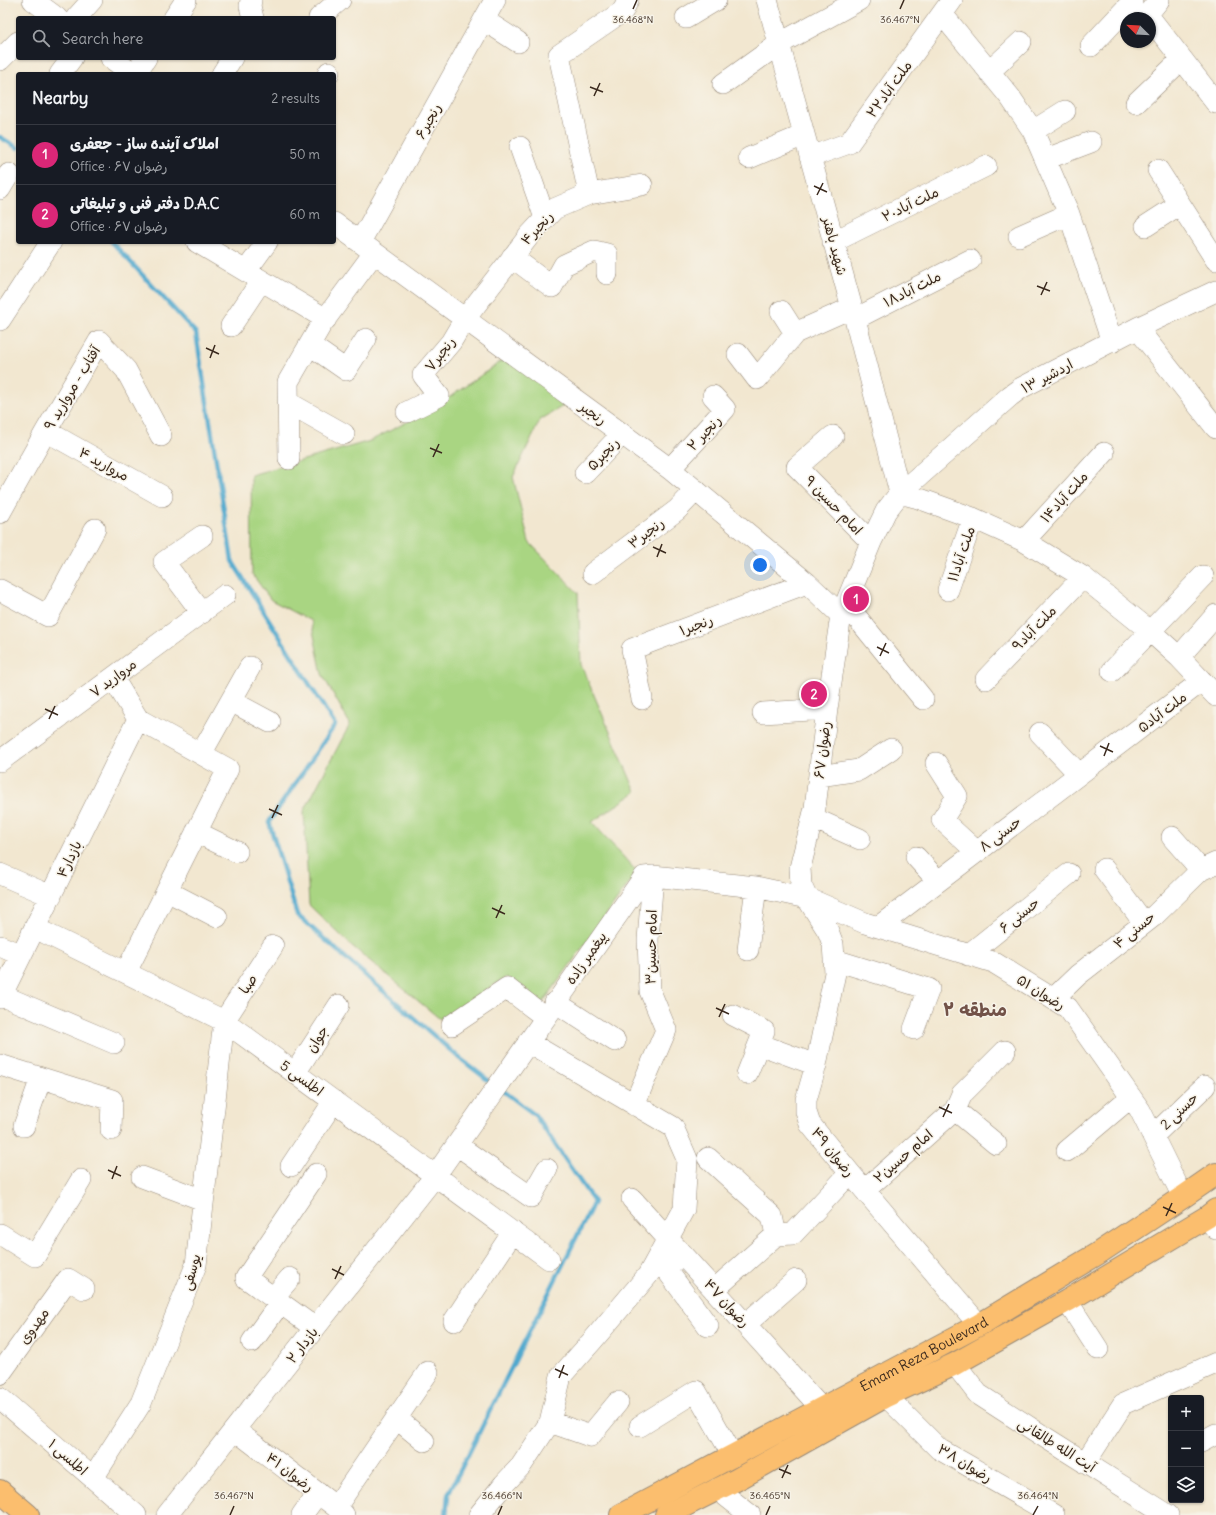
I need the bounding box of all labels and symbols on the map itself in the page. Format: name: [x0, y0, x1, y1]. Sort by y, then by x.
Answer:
north arrow: [1120, 12, 1156, 48]
text: 36.468°N: [613, 13, 653, 26]
text: 36.467°N: [880, 13, 920, 26]
street label: ملت آباد۲۲: [862, 57, 916, 121]
street label: رنجبر۶: [411, 100, 445, 142]
street label: ملت آباد۲۰: [879, 182, 941, 226]
street label: رنجبر۴: [517, 207, 557, 249]
street label: شهید باهنر: [818, 214, 851, 277]
street label: ملت آباد۱۸: [880, 267, 944, 311]
street label: رنجبر۷: [421, 333, 459, 375]
street label: آفتاب - مروارید ۹: [40, 342, 104, 433]
street label: اردشیر ۱۳: [1018, 355, 1076, 397]
street label: رنجبر: [575, 396, 610, 429]
street label: رنجبر ۲: [683, 411, 725, 455]
street label: رنجبر۵: [583, 434, 623, 474]
street label: مروارید ۴: [76, 443, 132, 485]
street label: ملت آباد۱۴: [1036, 468, 1092, 526]
street label: امام حسین ۹: [800, 471, 867, 540]
street label: رنجبر۳: [624, 514, 668, 552]
street label: ملت آباد۱۱: [943, 524, 979, 584]
your location: [750, 555, 770, 575]
pin: 1: [843, 584, 869, 614]
street label: ملت آباد۹: [1008, 602, 1060, 654]
street label: رنجبر۱: [677, 610, 715, 640]
street label: مروارید ۷: [86, 655, 140, 701]
pin: 2: [801, 679, 827, 709]
street label: ملت آباد۵: [1134, 688, 1190, 736]
street label: رضوان ۶۷: [810, 720, 834, 780]
street label: حسنی ۸: [975, 812, 1025, 856]
street label: بازدار۴: [52, 837, 86, 881]
street label: حسنی ۶: [995, 893, 1043, 937]
street label: حسنی ۴: [1109, 908, 1159, 952]
street label: امام حسین۳: [641, 909, 663, 985]
street label: پیغمبر زاده: [561, 928, 612, 988]
street label: رضوان ۵۱: [1013, 970, 1069, 1014]
street label: صبا: [235, 971, 261, 997]
district label: منطقه ۲: [943, 998, 1007, 1021]
street label: جوان: [302, 1022, 332, 1056]
street label: اطلسی 5: [277, 1056, 327, 1100]
street label: حسنی 2: [1156, 1089, 1202, 1133]
street label: رضوان ۴۹: [808, 1124, 858, 1180]
street label: امام حسین۲: [870, 1125, 938, 1188]
street label: یوسفی: [177, 1252, 205, 1292]
street label: رضوان ۴۷: [700, 1275, 754, 1331]
street label: مهدوی: [15, 1304, 53, 1348]
street label: Emam Reza Boulevard: [857, 1313, 991, 1396]
street label: بازدار ۲: [282, 1323, 322, 1367]
street label: آیت الله طالقانی: [1015, 1414, 1100, 1476]
street label: اطلسی ۱: [45, 1435, 91, 1479]
street label: رضوان ۳۸: [934, 1440, 996, 1486]
street label: رضوان ۴۱: [263, 1448, 317, 1496]
text: 36.467°N: [214, 1489, 254, 1502]
text: 36.466°N: [482, 1489, 522, 1502]
text: 36.465°N: [750, 1489, 790, 1502]
text: 36.464°N: [1018, 1489, 1058, 1502]

